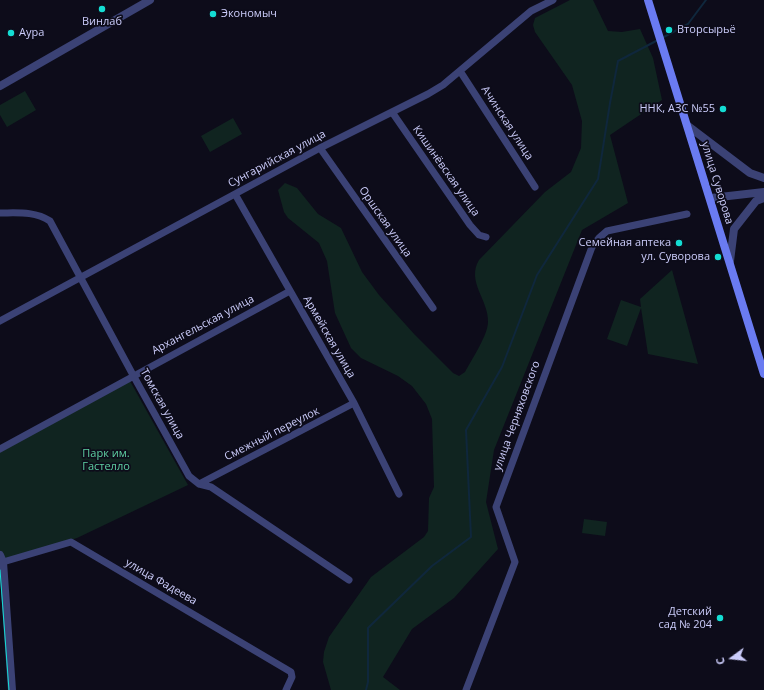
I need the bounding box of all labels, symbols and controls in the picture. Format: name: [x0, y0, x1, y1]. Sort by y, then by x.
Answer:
marker: Винлаб: [97, 4, 107, 14]
place label: Экономыч: [221, 7, 277, 21]
marker: Экономыч: [208, 9, 218, 19]
place label: Винлаб: [82, 15, 122, 29]
place label: Вторсырьё: [677, 23, 736, 37]
marker: Вторсырьё: [664, 25, 674, 35]
place label: Аура: [19, 26, 44, 40]
marker: Аура: [6, 28, 16, 38]
street label: Ачинская улица: [478, 84, 536, 162]
place label: ННК, АЗС №55: [639, 102, 715, 116]
marker: ННК, АЗС №55: [718, 104, 728, 114]
street label: Кишинёвская улица: [410, 123, 482, 219]
street label: Сунгарийская улица: [226, 128, 328, 190]
street label: улица Суворова: [698, 140, 736, 226]
street label: Оршская улица: [356, 184, 414, 260]
place label: Семейная аптека: [579, 236, 671, 250]
marker: Семейная аптека: [674, 238, 684, 248]
place label: ул. Суворова: [641, 250, 710, 264]
marker: ул. Суворова: [713, 252, 723, 262]
street label: Архангельская улица: [150, 292, 256, 358]
street label: Армейская улица: [300, 294, 358, 380]
street label: улица Черняховского: [491, 359, 543, 473]
street label: Томская улица: [137, 366, 187, 442]
street label: Смежный переулок: [222, 404, 322, 464]
park label: Парк им. Гастелло: [82, 447, 130, 473]
street label: улица Фадеева: [123, 556, 199, 608]
place label: Детский сад № 204: [659, 605, 712, 631]
marker: Детский сад № 204: [715, 613, 725, 623]
north arrow: [712, 638, 752, 678]
text: С: [712, 656, 728, 667]

